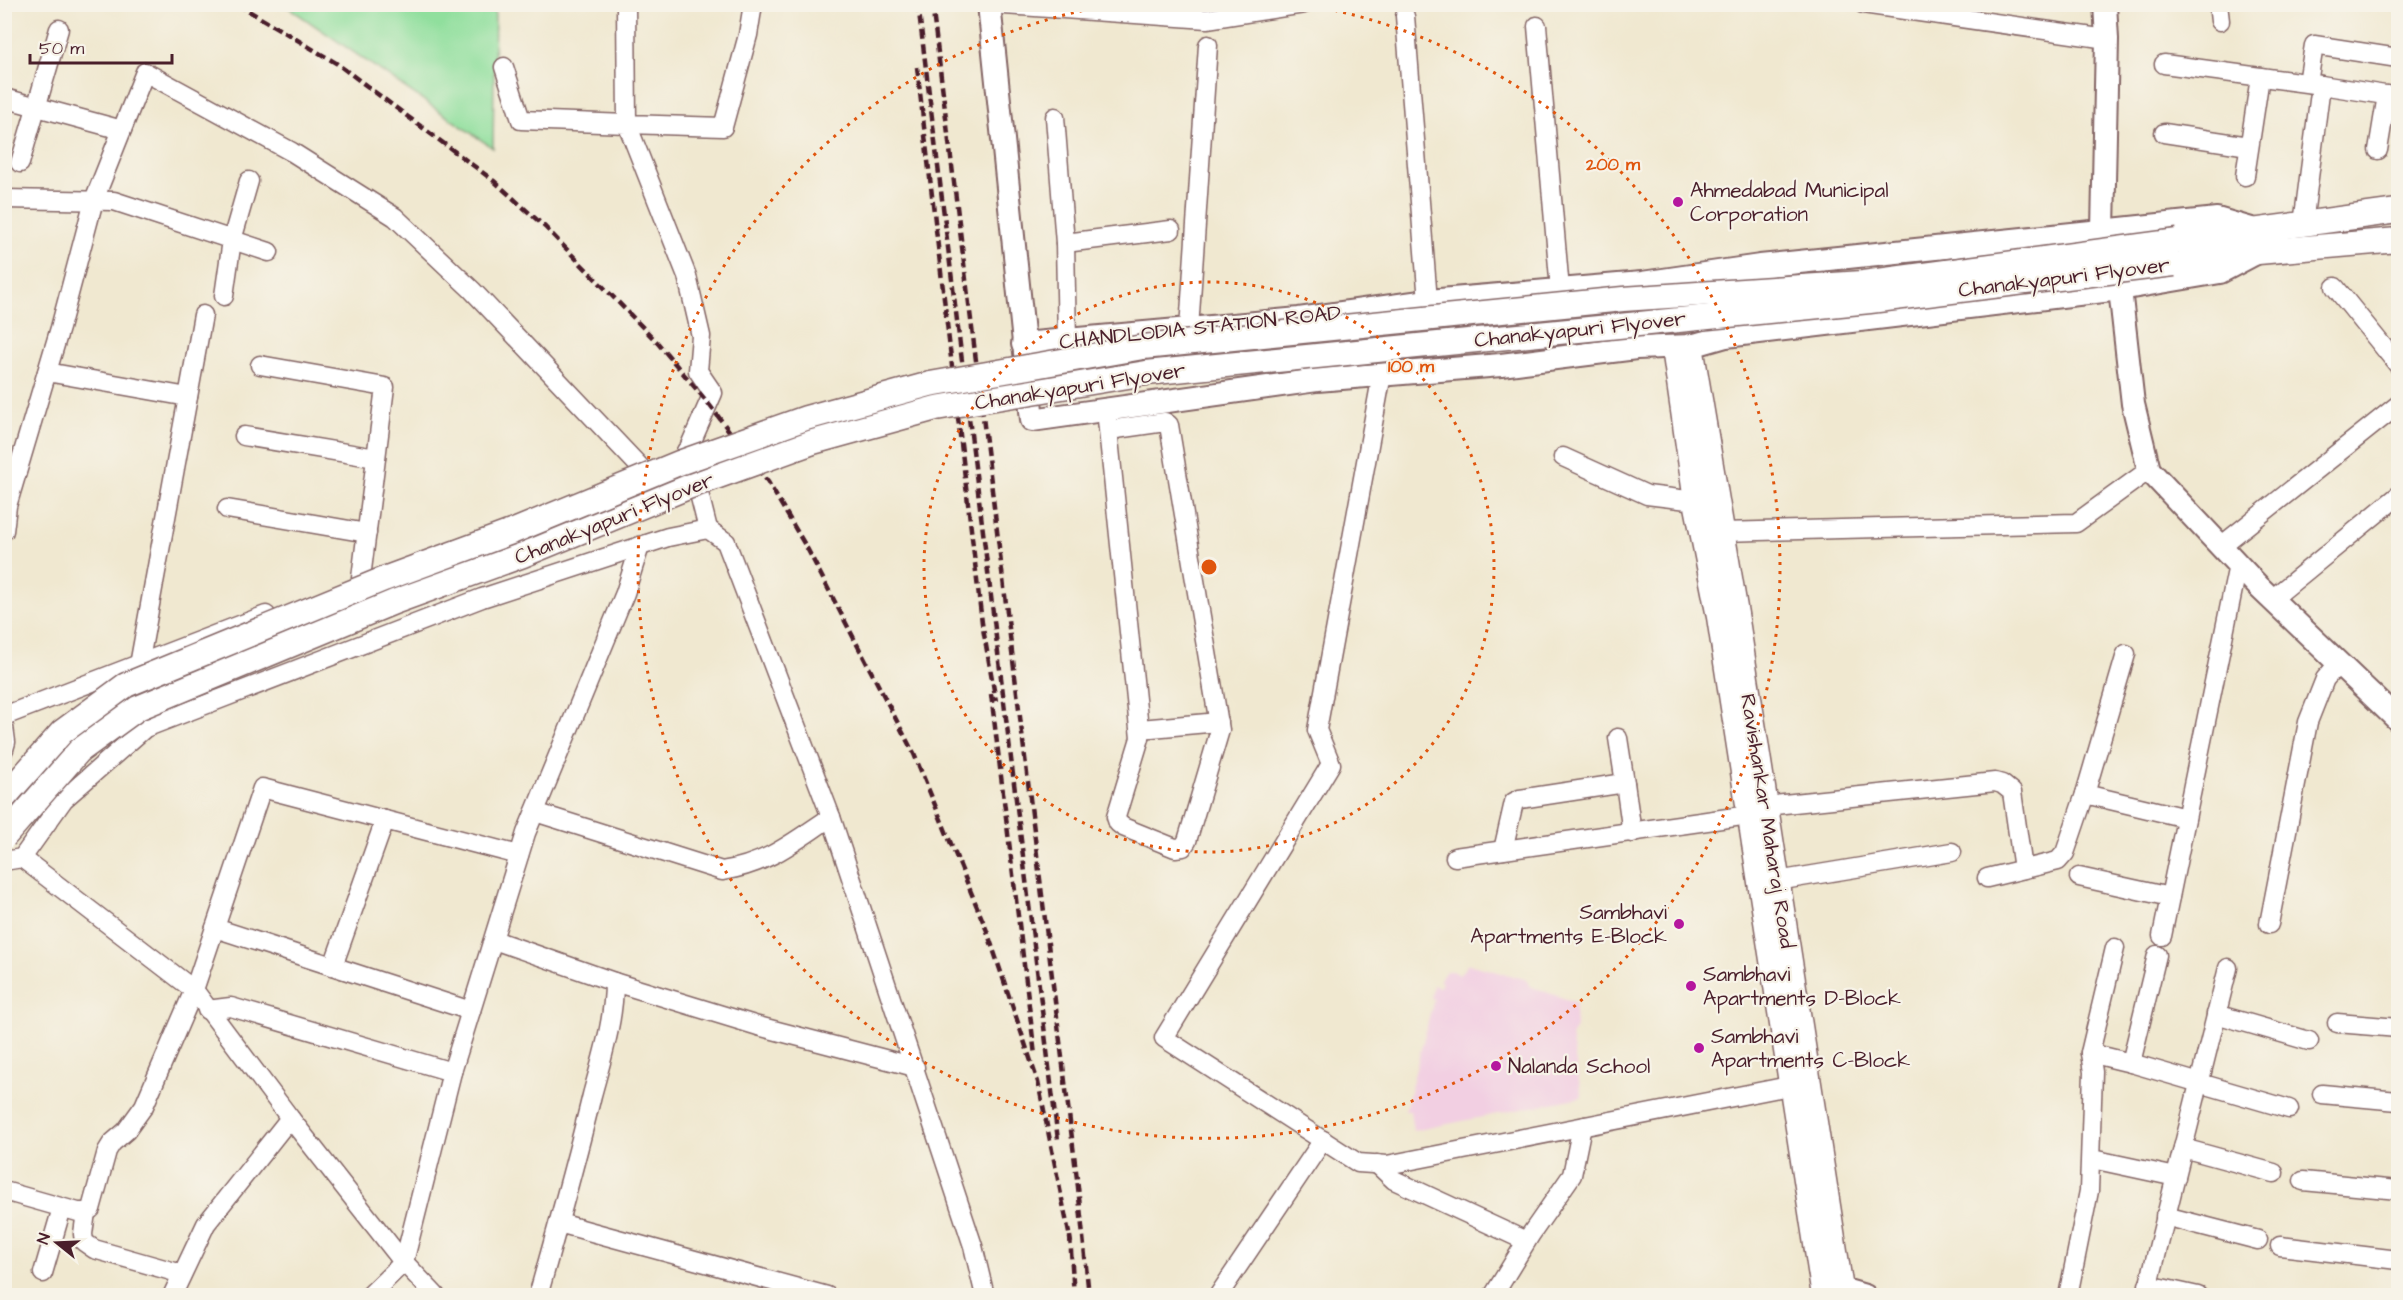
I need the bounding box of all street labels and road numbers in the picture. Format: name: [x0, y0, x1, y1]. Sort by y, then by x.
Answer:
street label: Chanakyapuri Flyover: [1957, 250, 2172, 307]
street label: CHANDLODIA STATION ROAD: [1058, 298, 1343, 357]
street label: Chanakyapuri Flyover: [1473, 304, 1688, 357]
street label: Chanakyapuri Flyover: [973, 355, 1188, 419]
street label: Chanakyapuri Flyover: [510, 465, 719, 574]
street label: Ravishankar Maharaj Road: [1733, 692, 1802, 951]

